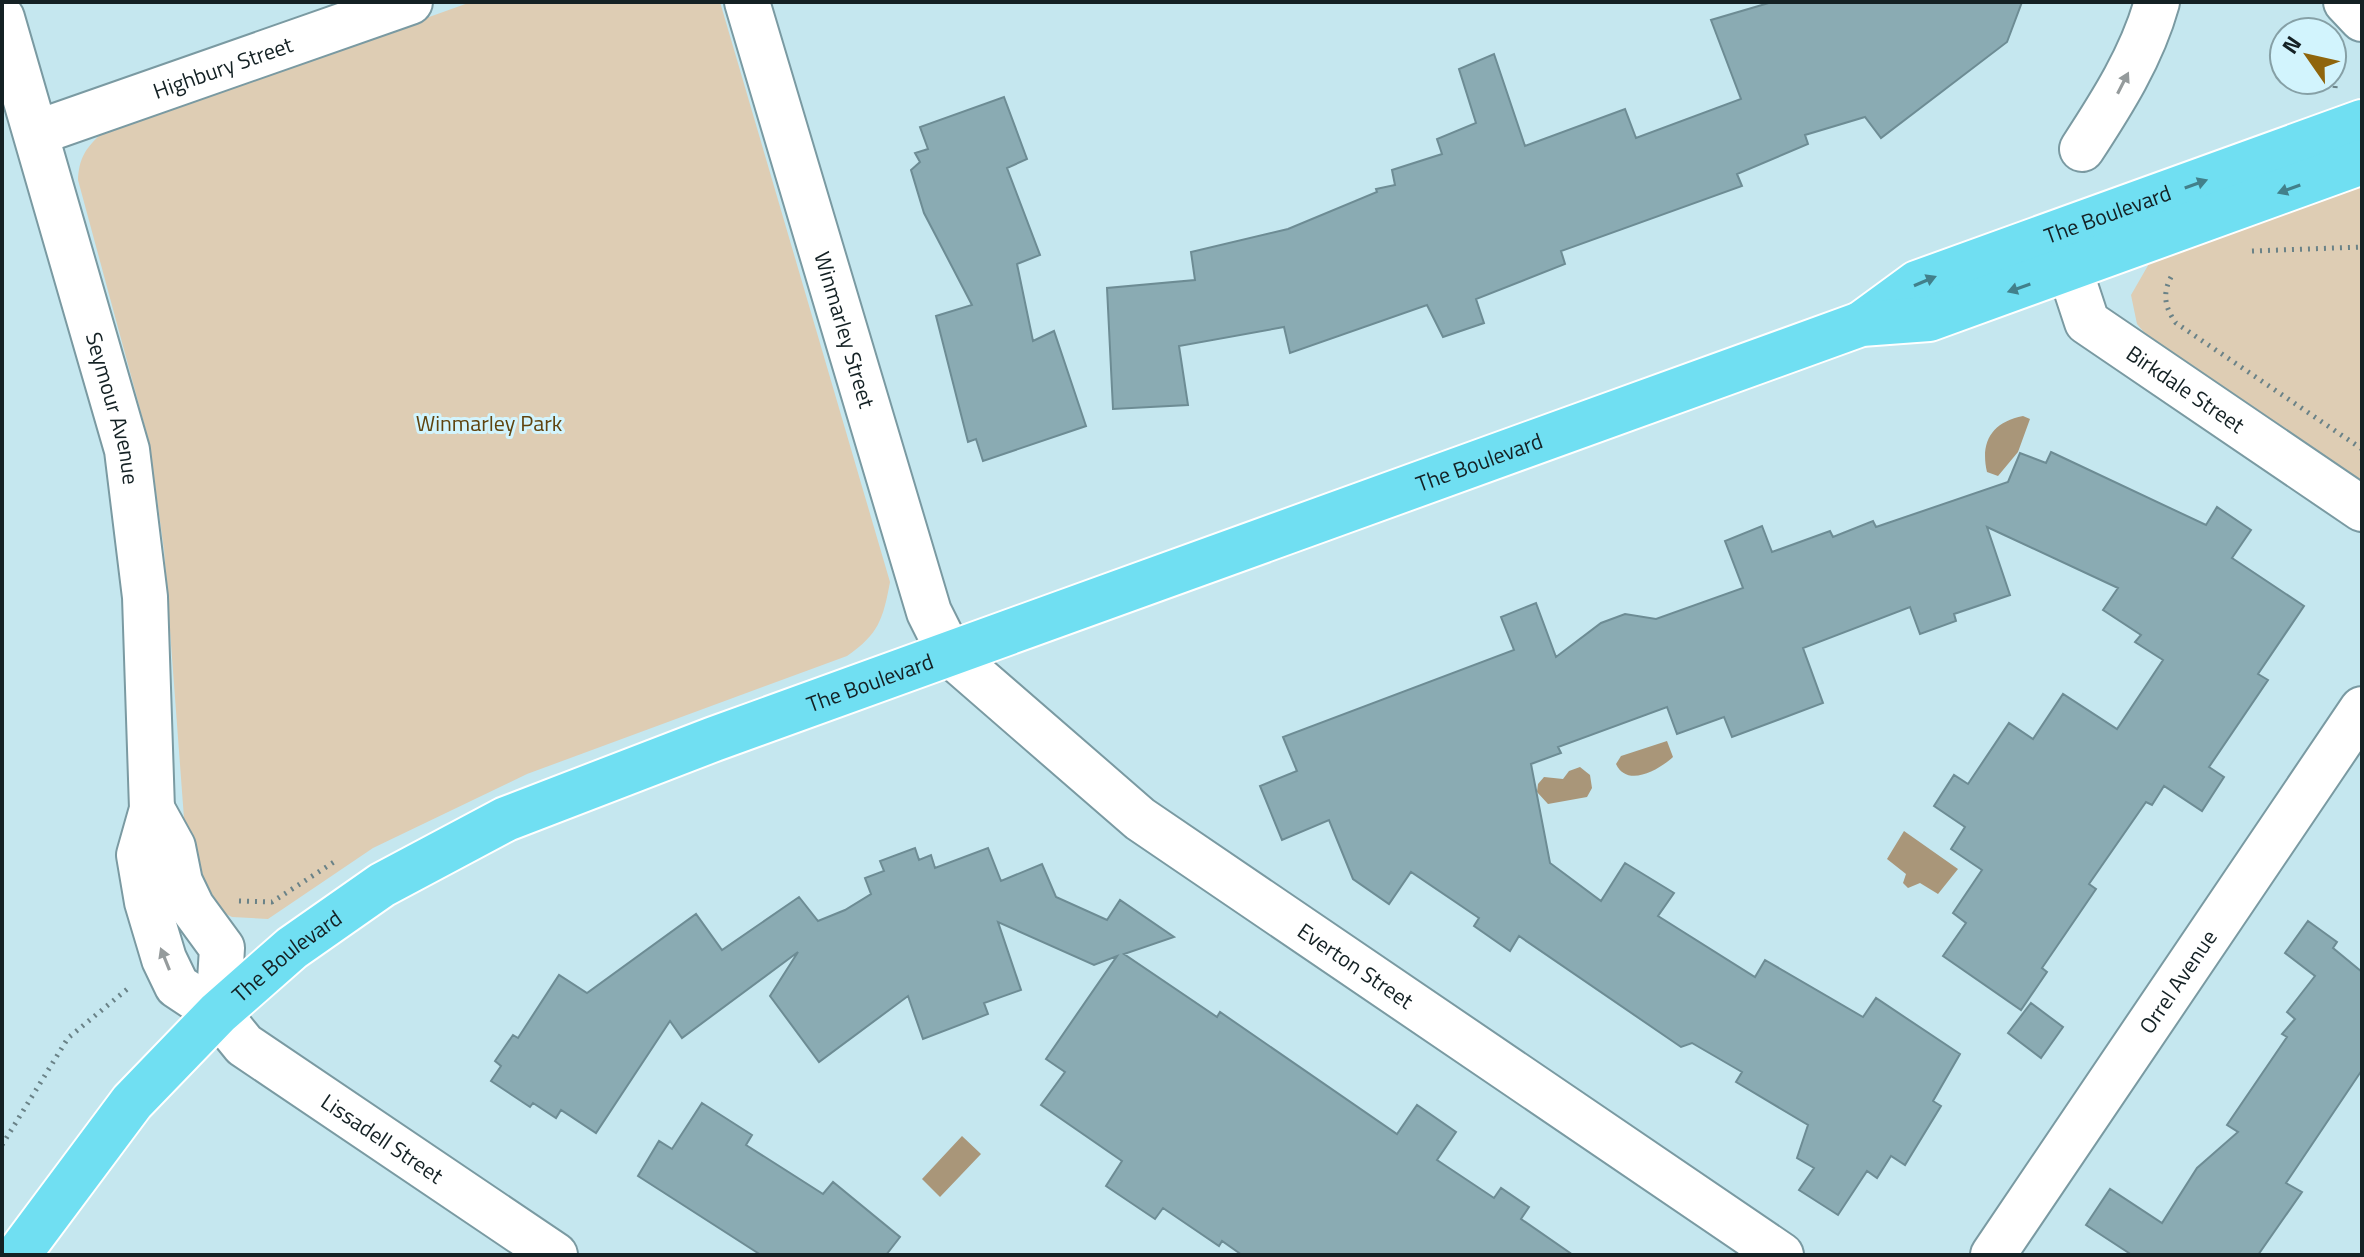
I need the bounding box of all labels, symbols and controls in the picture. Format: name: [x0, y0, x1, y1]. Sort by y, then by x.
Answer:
north arrow: [2268, 16, 2348, 96]
street label: Highbury Street: [148, 27, 298, 108]
text: N: [2273, 29, 2310, 61]
one-way arrow: [2116, 72, 2129, 95]
street label: The Boulevard: [2039, 176, 2176, 253]
one-way arrow: [2184, 177, 2208, 190]
one-way arrow: [2277, 183, 2301, 196]
street label: Winmarley Street: [805, 247, 884, 412]
one-way arrow: [1913, 274, 1937, 287]
one-way arrow: [2006, 283, 2030, 295]
street label: Seymour Avenue: [77, 328, 148, 486]
street label: Birkdale Street: [2120, 337, 2252, 442]
park label: Winmarley Park: [416, 406, 563, 440]
street label: The Boulevard: [1411, 424, 1547, 501]
street label: The Boulevard: [802, 644, 938, 721]
street label: The Boulevard: [224, 901, 349, 1011]
street label: Everton Street: [1291, 914, 1421, 1018]
street label: Orrel Avenue: [2130, 923, 2225, 1041]
one-way arrow: [158, 947, 171, 971]
street label: Lissadell Street: [314, 1085, 451, 1192]

